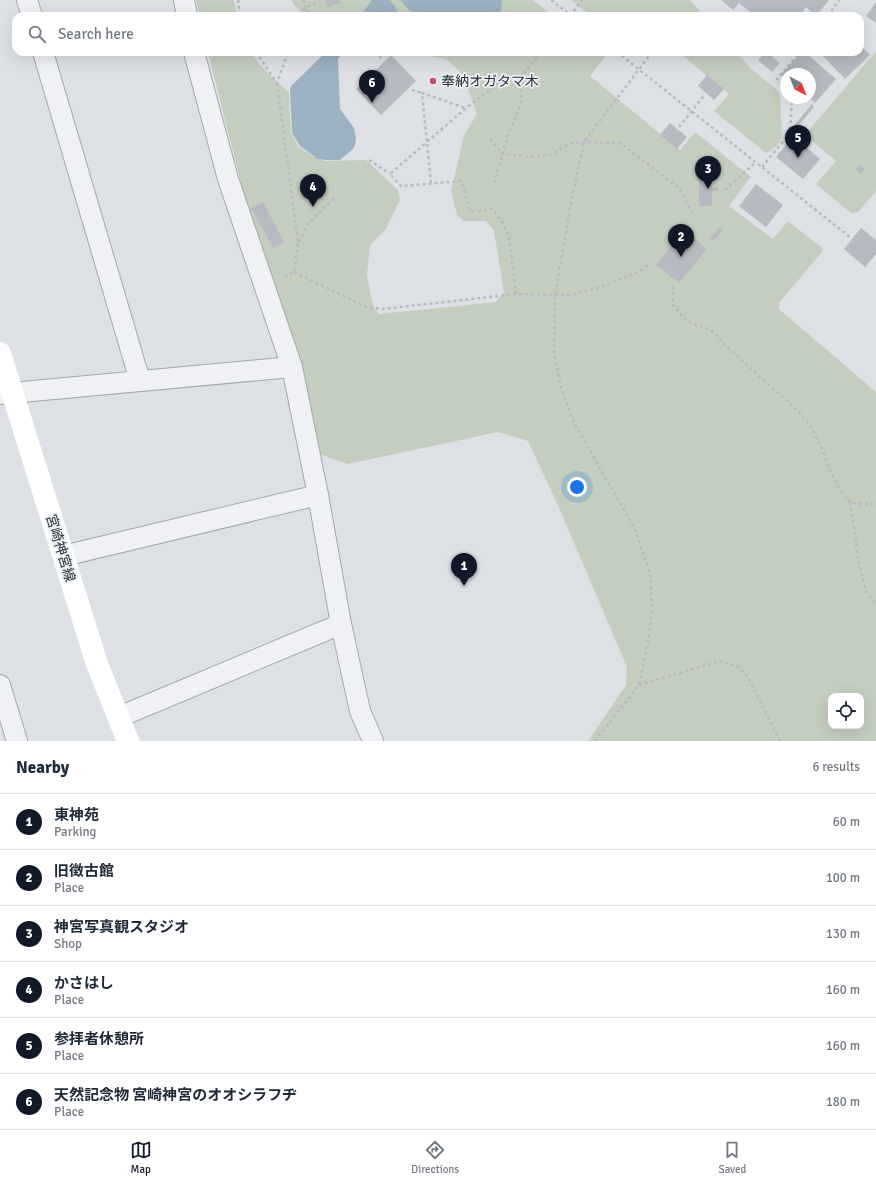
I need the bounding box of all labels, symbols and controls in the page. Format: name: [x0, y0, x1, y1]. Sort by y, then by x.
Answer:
search box: [12, 12, 864, 56]
icon: search: [26, 23, 48, 45]
text: Search here: [58, 25, 134, 43]
north arrow: [780, 68, 816, 104]
pin: 6: [359, 70, 385, 103]
place label: 奉納オガタマ木: [441, 73, 539, 90]
marker: 奉納オガタマ木: [428, 76, 438, 86]
pin: 5: [785, 125, 811, 158]
pin: 3: [695, 156, 721, 189]
pin: 4: [300, 174, 326, 207]
pin: 2: [668, 224, 694, 257]
your location: [567, 477, 587, 497]
street label: 宮崎神宮線: [42, 512, 79, 584]
pin: 1: [451, 553, 477, 586]
map controls: [828, 693, 864, 729]
button: locate: [828, 693, 864, 729]
text: Nearby: [16, 757, 69, 778]
text: 6 results: [812, 759, 860, 775]
text: 東神苑: [54, 806, 99, 824]
text: 1: [25, 814, 33, 830]
text: 60 m: [833, 814, 860, 830]
text: Parking: [54, 824, 96, 840]
text: 旧徴古館: [54, 862, 114, 880]
text: 2: [25, 870, 33, 886]
text: 100 m: [826, 870, 860, 886]
text: Place: [54, 880, 84, 896]
text: 神宮写真観スタジオ: [54, 918, 189, 936]
text: 3: [25, 926, 33, 942]
text: 130 m: [826, 926, 860, 942]
text: Shop: [54, 936, 82, 952]
text: かさはし: [54, 974, 114, 992]
text: 4: [25, 982, 33, 998]
text: 160 m: [826, 982, 860, 998]
text: Place: [54, 992, 84, 1008]
text: 参拝者休憩所: [54, 1030, 144, 1048]
text: 5: [25, 1038, 33, 1054]
text: 160 m: [826, 1038, 860, 1054]
text: Place: [54, 1048, 84, 1064]
text: 天然記念物 宮崎神宮のオオシラフヂ: [54, 1086, 297, 1104]
text: 6: [25, 1094, 33, 1110]
text: 180 m: [826, 1094, 860, 1110]
text: Place: [54, 1104, 84, 1120]
tab: Map: [130, 1139, 152, 1176]
tab: Directions: [411, 1139, 459, 1176]
tab: Saved: [719, 1139, 746, 1176]

